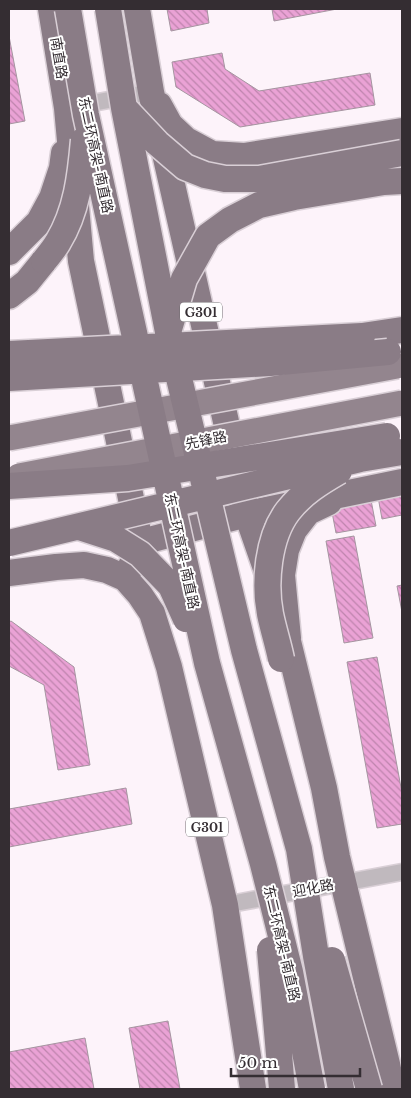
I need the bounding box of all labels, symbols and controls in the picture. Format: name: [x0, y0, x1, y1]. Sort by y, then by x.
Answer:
street label: 南直路: [47, 36, 71, 80]
street label: 东二环高架-南直路: [75, 95, 117, 215]
road number: G301: [180, 302, 222, 322]
street label: 先锋路: [184, 427, 228, 453]
street label: 东二环高架-南直路: [161, 491, 203, 611]
road number: G301: [186, 818, 228, 836]
street label: 迎化路: [291, 875, 335, 901]
street label: 东二环高架-南直路: [260, 883, 304, 1003]
scale bar: [231, 1046, 360, 1078]
text: 50 m: [238, 1053, 278, 1072]

